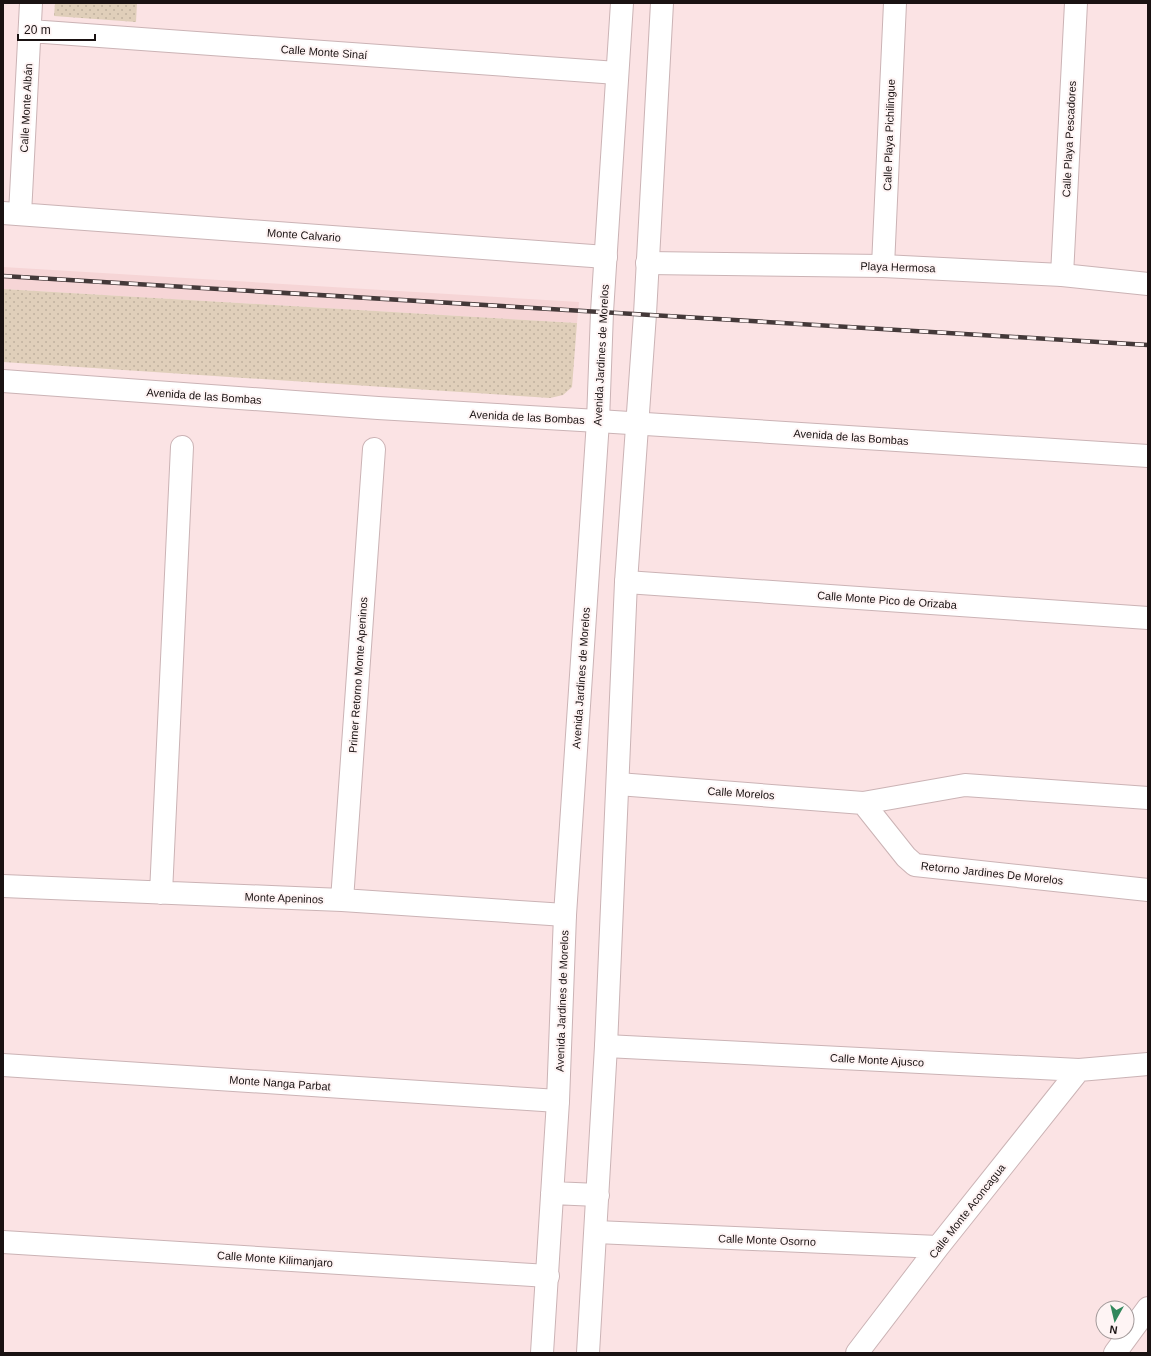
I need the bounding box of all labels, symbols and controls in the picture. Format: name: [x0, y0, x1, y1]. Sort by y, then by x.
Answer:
scale bar: [18, 16, 95, 42]
text: 20 m: [24, 23, 51, 37]
street label: Calle Monte Sinaí: [280, 43, 368, 61]
street label: Calle Monte Albán: [18, 63, 34, 153]
street label: Calle Playa Pichilingue: [881, 79, 897, 191]
street label: Calle Playa Pescadores: [1060, 80, 1078, 198]
street label: Monte Calvario: [267, 226, 341, 244]
street label: Playa Hermosa: [860, 260, 937, 274]
street label: Avenida Jardines de Morelos: [591, 283, 611, 426]
street label: Avenida de las Bombas: [146, 386, 262, 406]
street label: Avenida de las Bombas: [469, 408, 585, 426]
street label: Avenida de las Bombas: [793, 427, 909, 447]
street label: Calle Monte Pico de Orizaba: [817, 589, 958, 611]
street label: Primer Retorno Monte Apeninos: [347, 596, 369, 753]
street label: Avenida Jardines de Morelos: [570, 606, 592, 749]
street label: Calle Morelos: [707, 785, 775, 801]
street label: Retorno Jardines De Morelos: [920, 860, 1064, 886]
street label: Monte Apeninos: [244, 891, 324, 905]
street label: Avenida Jardines de Morelos: [554, 930, 570, 1072]
street label: Calle Monte Ajusco: [830, 1052, 924, 1068]
street label: Monte Nanga Parbat: [229, 1073, 331, 1093]
street label: Calle Monte Aconcagua: [927, 1161, 1008, 1260]
street label: Calle Monte Osorno: [718, 1232, 816, 1248]
street label: Calle Monte Kilimanjaro: [217, 1249, 333, 1269]
north arrow: [1095, 1300, 1135, 1340]
text: N: [1109, 1323, 1118, 1336]

